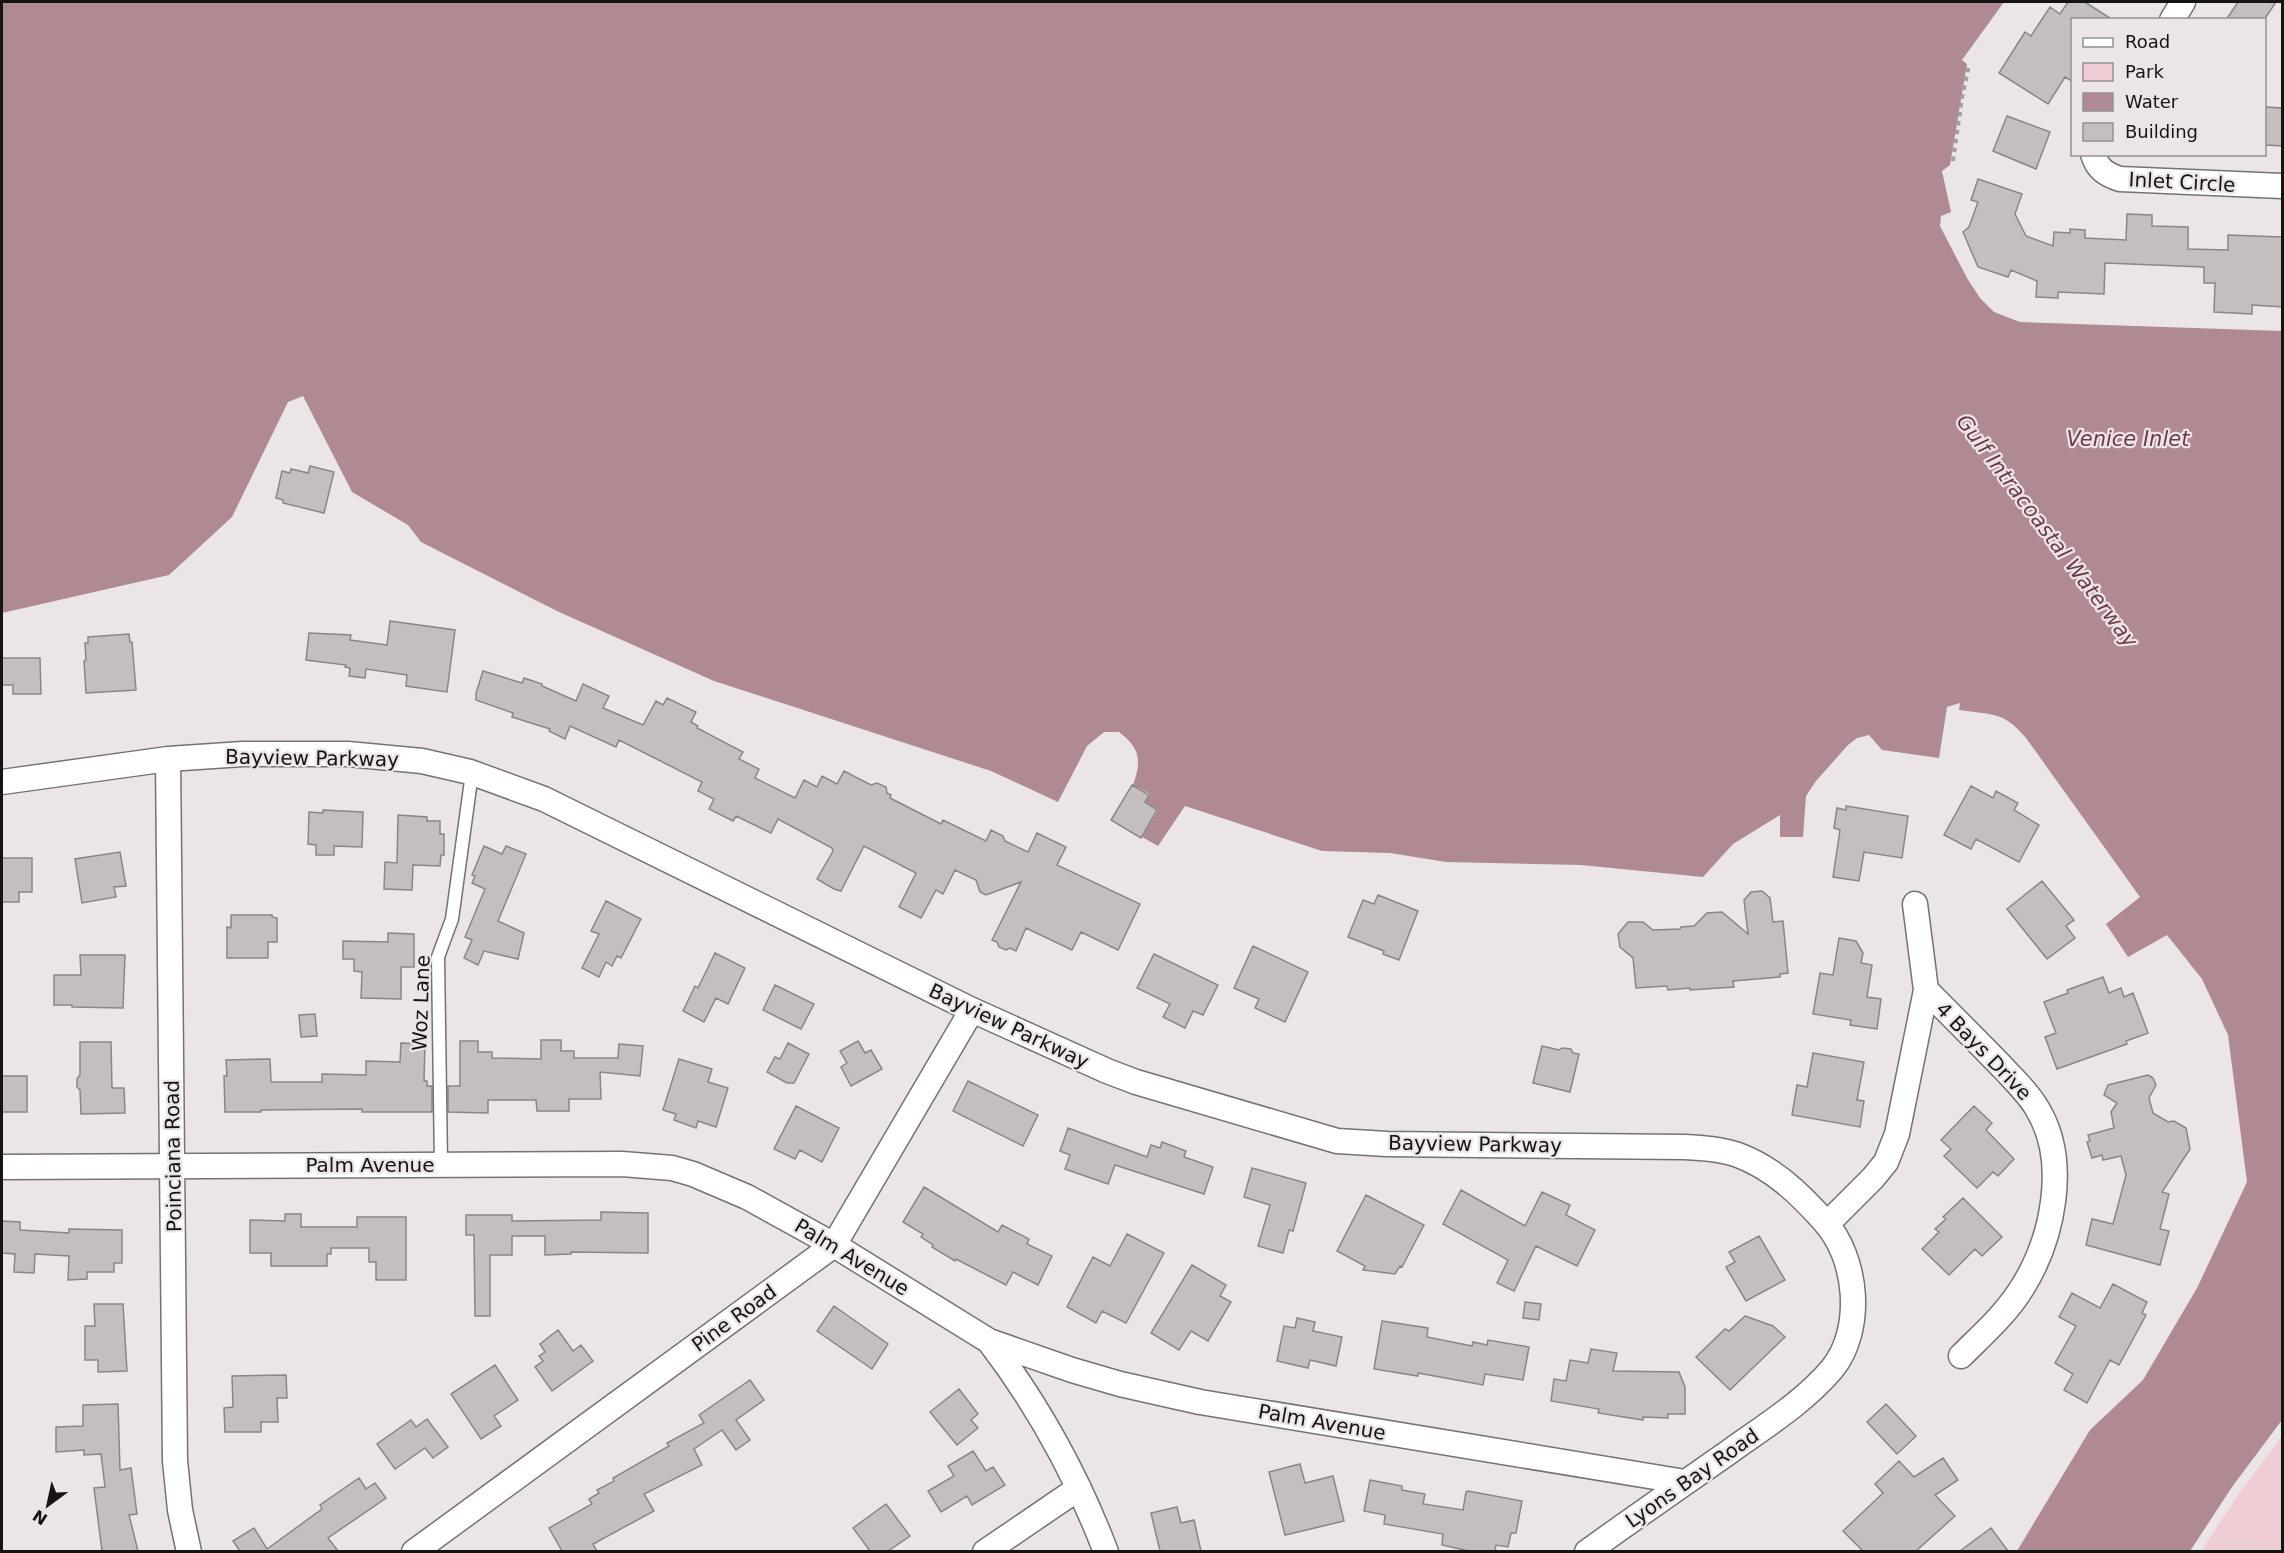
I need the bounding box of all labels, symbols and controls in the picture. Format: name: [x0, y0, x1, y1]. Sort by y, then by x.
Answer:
legend: [2071, 18, 2266, 156]
text: Road: [2125, 31, 2170, 52]
text: Park: [2125, 61, 2164, 82]
text: Water: [2125, 91, 2179, 112]
text: Building: [2125, 121, 2198, 142]
street label: Inlet Circle: [2128, 167, 2236, 197]
water label: Gulf Intracoastal Waterway: [1952, 410, 2143, 653]
water label: Venice Inlet: [2067, 427, 2190, 451]
street label: Bayview Parkway: [225, 744, 399, 772]
street label: Woz Lane: [407, 955, 435, 1051]
street label: Bayview Parkway: [925, 978, 1093, 1074]
street label: 4 Bays Drive: [1931, 997, 2037, 1105]
street label: Poinciana Road: [160, 1080, 186, 1232]
street label: Bayview Parkway: [1388, 1130, 1562, 1158]
street label: Palm Avenue: [305, 1153, 435, 1177]
street label: Palm Avenue: [790, 1213, 914, 1301]
street label: Pine Road: [687, 1279, 781, 1357]
street label: Palm Avenue: [1256, 1399, 1388, 1445]
street label: Lyons Bay Road: [1621, 1423, 1763, 1533]
north arrow: [18, 1475, 78, 1535]
text: N: [29, 1506, 51, 1529]

